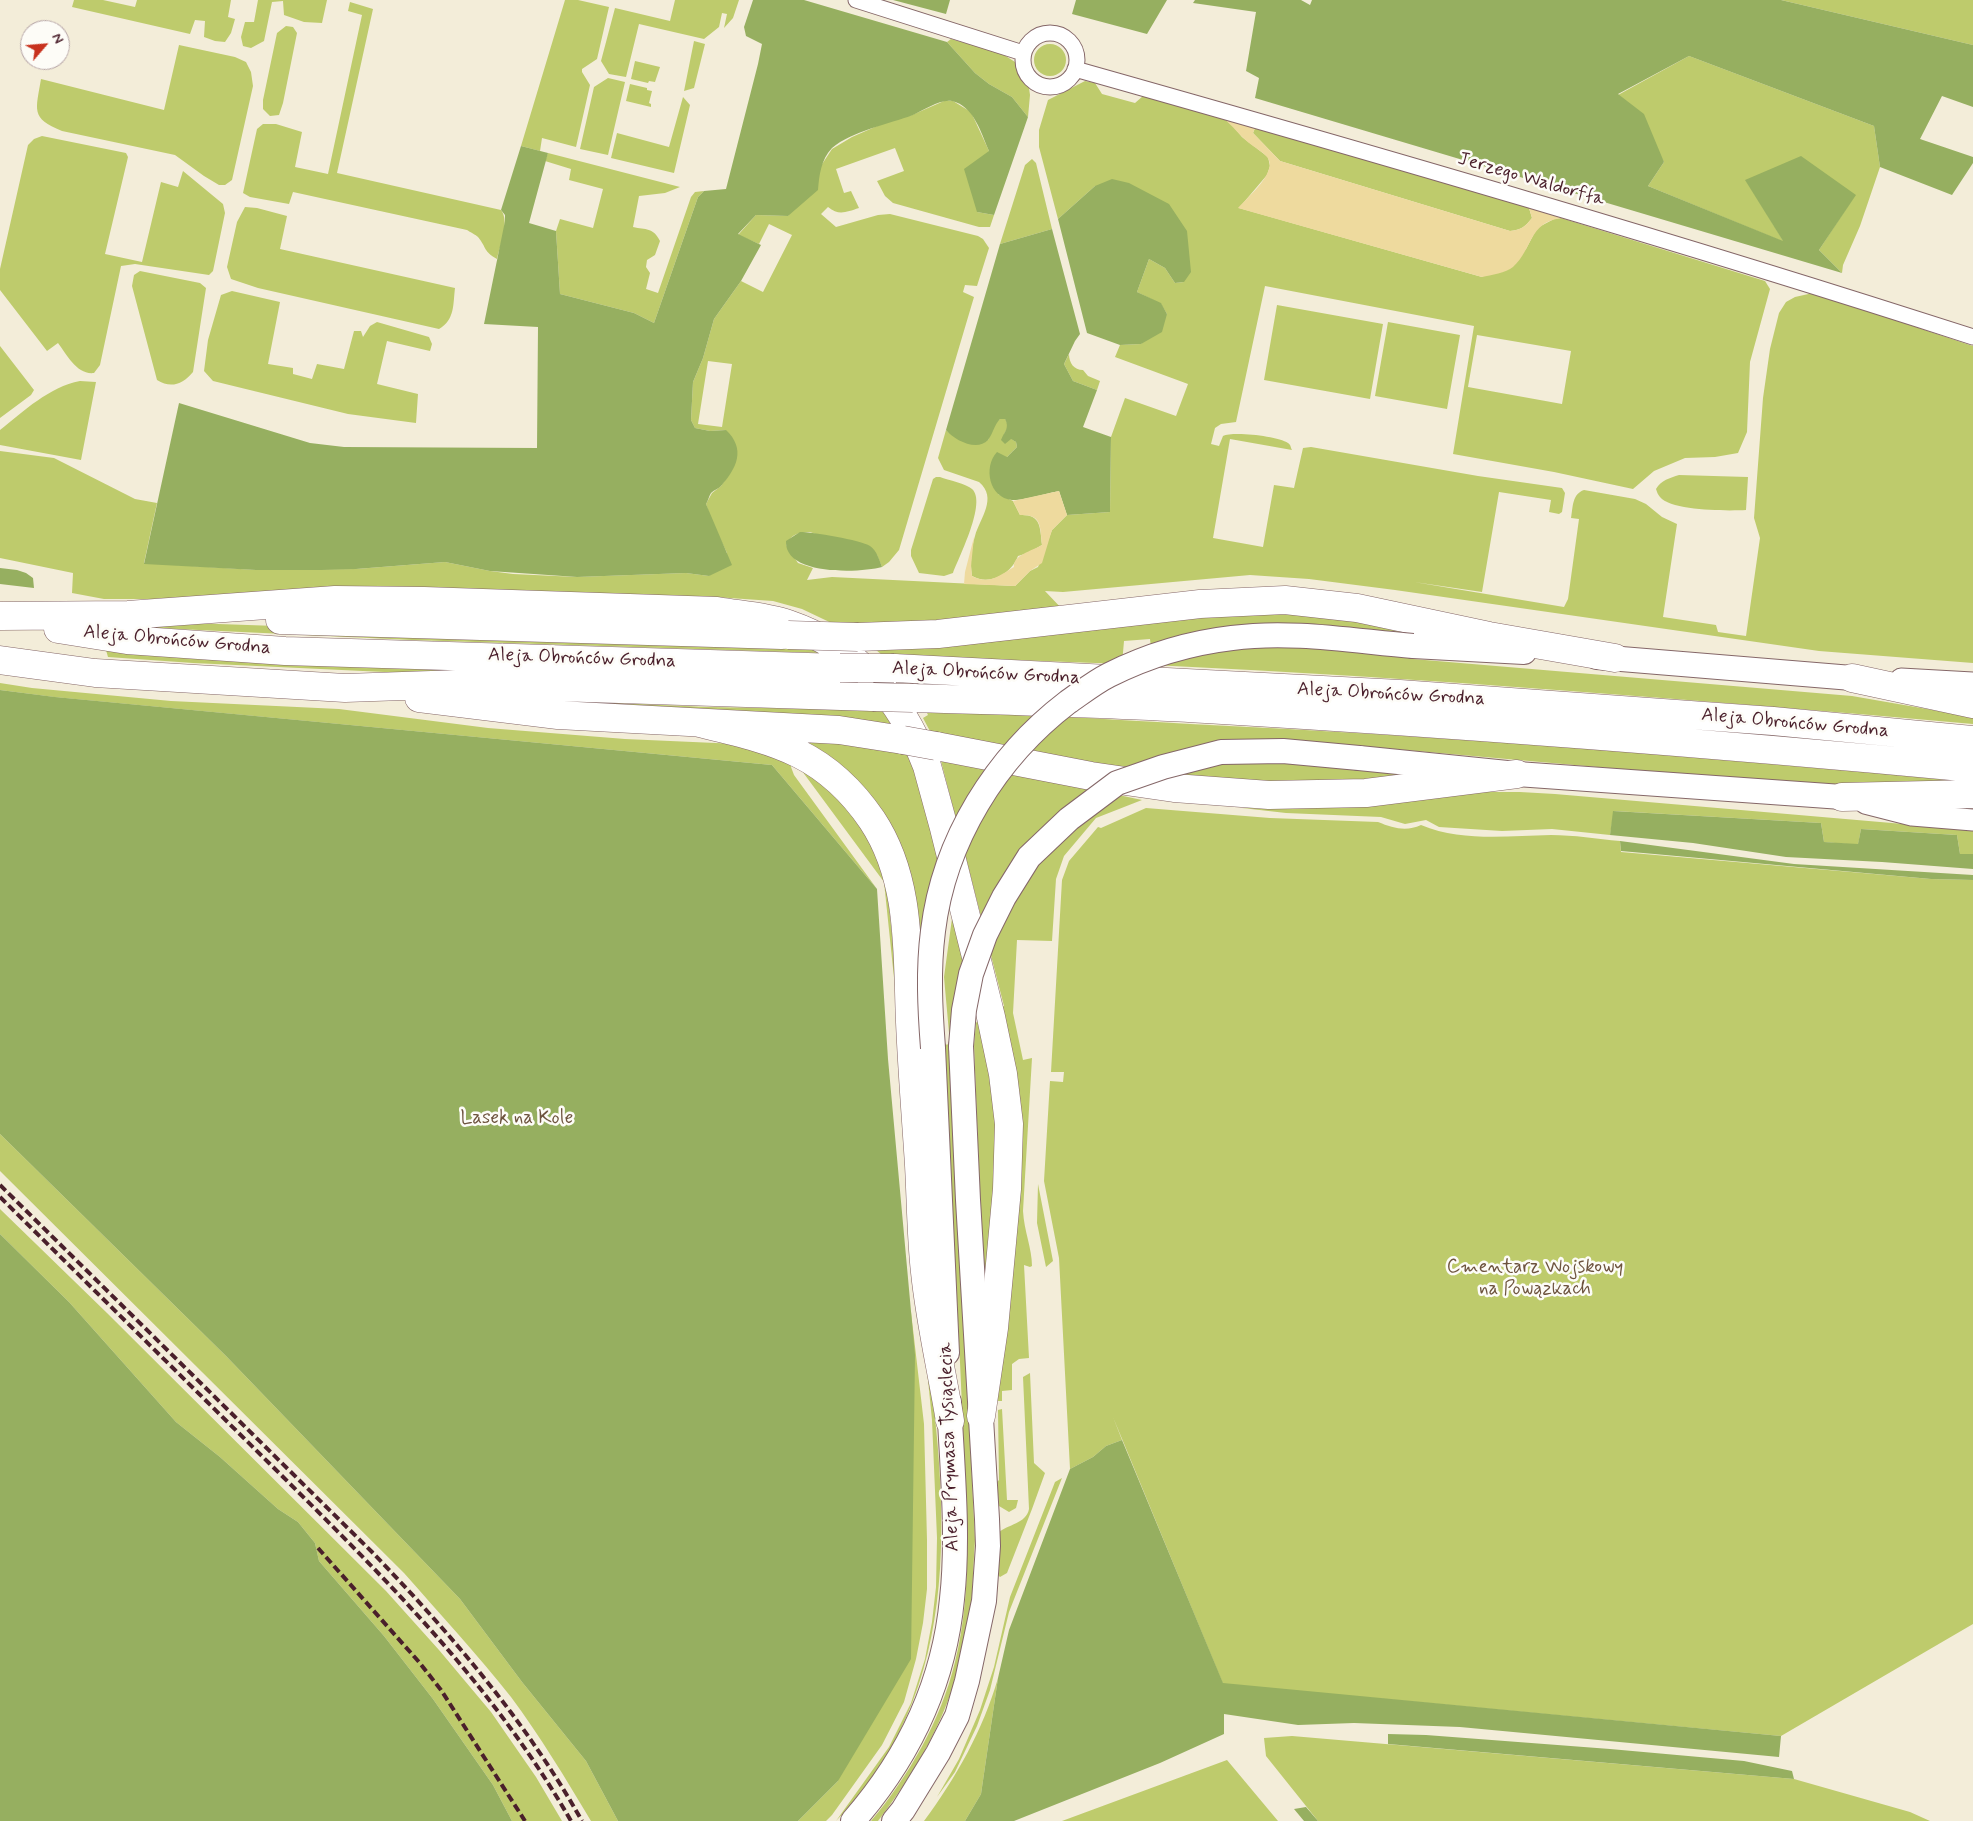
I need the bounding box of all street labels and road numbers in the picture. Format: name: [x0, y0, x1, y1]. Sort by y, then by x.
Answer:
street label: Jerzego Waldorffa: [1455, 148, 1607, 212]
street label: Aleja Obrońców Grodna: [82, 621, 272, 661]
street label: Aleja Obrońców Grodna: [488, 644, 676, 674]
street label: Aleja Obrońców Grodna: [891, 658, 1081, 690]
street label: Aleja Obrońców Grodna: [1296, 679, 1486, 711]
street label: Aleja Obrońców Grodna: [1700, 704, 1890, 744]
street label: Aleja Prymasa Tysiąclecia: [935, 1342, 965, 1552]

